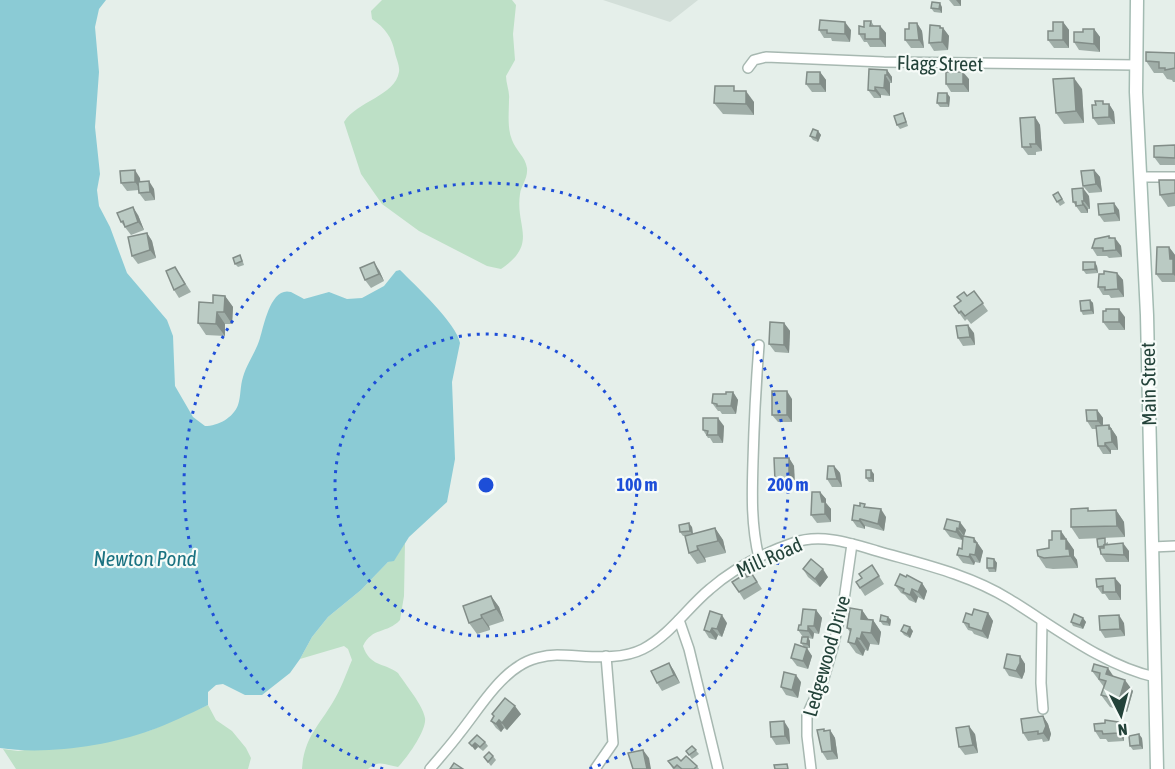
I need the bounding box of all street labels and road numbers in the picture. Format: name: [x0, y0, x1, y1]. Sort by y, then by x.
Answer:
street label: Flagg Street: [897, 51, 983, 75]
street label: Main Street: [1136, 342, 1160, 426]
street label: Mill Road: [733, 532, 805, 582]
street label: Ledgewood Drive: [798, 593, 854, 719]

